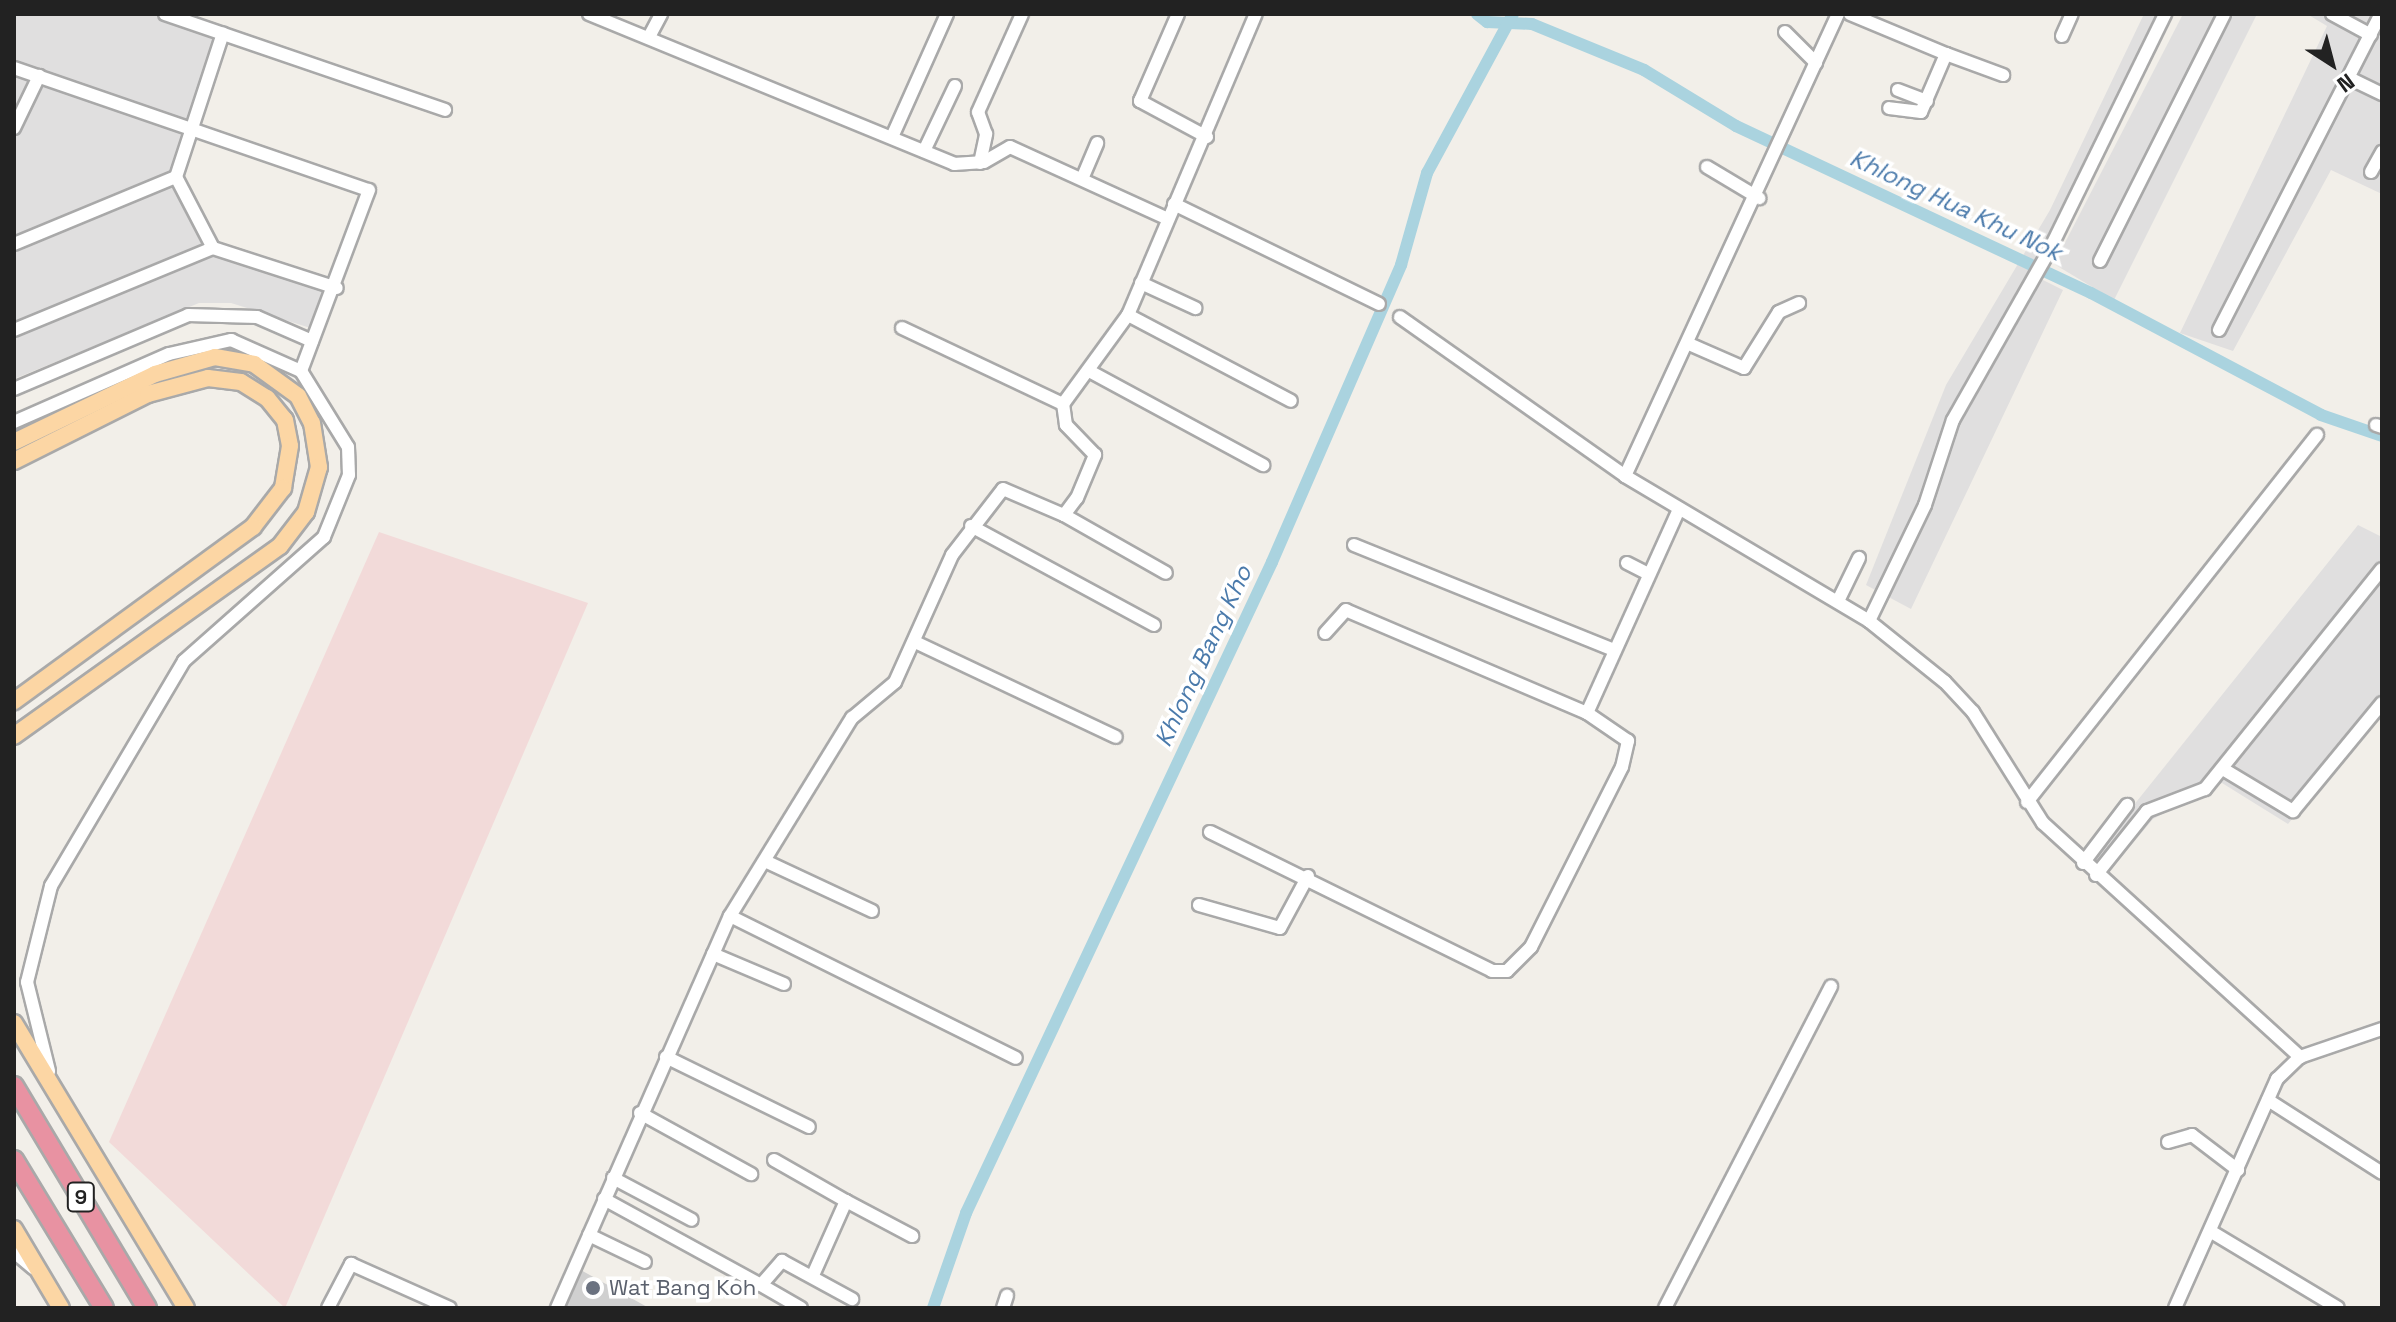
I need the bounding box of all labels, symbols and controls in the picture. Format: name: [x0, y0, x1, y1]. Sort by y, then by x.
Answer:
north arrow: [2292, 24, 2372, 104]
text: N: [2332, 68, 2360, 99]
water label: Khlong Hua Khu Nok: [1845, 143, 2067, 267]
water label: Khlong Bang Kho: [1148, 561, 1258, 751]
road number: 9: [65, 1181, 97, 1213]
place label: Wat Bang Koh: [609, 1275, 756, 1301]
marker: Wat Bang Koh: [584, 1279, 602, 1297]

